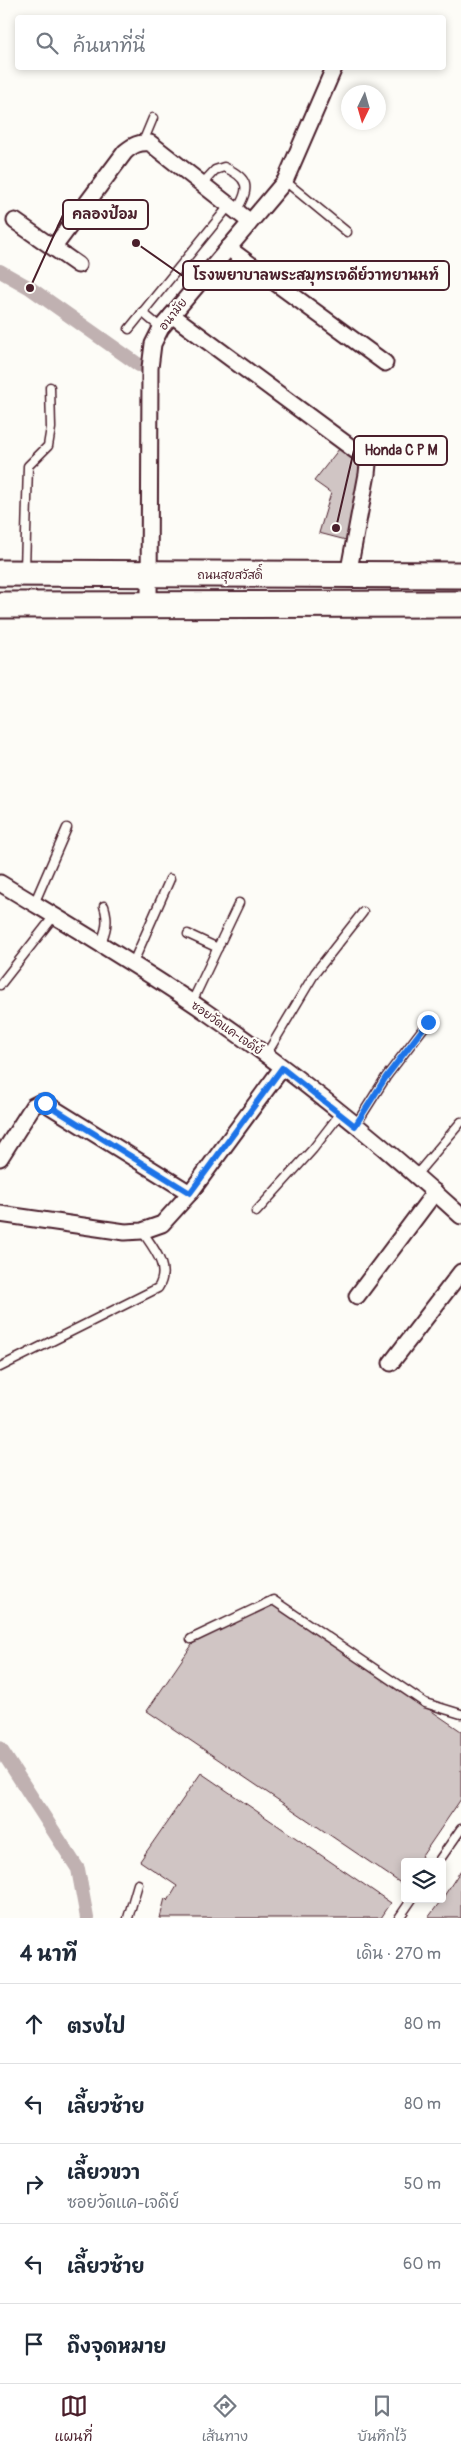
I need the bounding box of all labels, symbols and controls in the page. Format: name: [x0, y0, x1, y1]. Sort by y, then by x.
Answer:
search box: [15, 15, 446, 70]
icon: search: [33, 29, 61, 57]
text: ค้นหาที่นี่: [73, 34, 145, 58]
north arrow: [341, 85, 386, 130]
callout: คลองป้อม: [63, 200, 148, 229]
text: คลองป้อม: [72, 203, 138, 223]
callout: โรงพยาบาลพระสมุทรเจดีย์วาทยานนท์: [183, 261, 449, 290]
text: โรงพยาบาลพระสมุทรเจดีย์วาทยานนท์: [192, 265, 439, 286]
street label: อนามัย: [156, 295, 191, 333]
callout: Honda C P M: [354, 436, 447, 465]
text: Honda C P M: [364, 442, 438, 459]
street label: ถนนสุขสวัสดิ์: [197, 563, 263, 584]
street label: ซอยวัดแค-เจดีย์: [188, 997, 266, 1059]
route end: [417, 1011, 440, 1034]
route start: [34, 1092, 57, 1115]
map controls: [401, 1858, 446, 1903]
button: layers: [401, 1858, 446, 1903]
text: 4 นาที: [20, 1941, 77, 1968]
text: เดิน · 270 m: [356, 1944, 441, 1964]
icon: ahead: [20, 2010, 48, 2038]
text: 80 m: [404, 2014, 441, 2034]
text: ตรงไป: [67, 2015, 125, 2039]
icon: left: [20, 2090, 48, 2118]
text: 80 m: [404, 2094, 441, 2114]
text: เลี้ยวซ้าย: [67, 2095, 144, 2119]
text: เลี้ยวขวา: [67, 2161, 140, 2185]
icon: right: [20, 2170, 48, 2198]
text: 50 m: [404, 2174, 441, 2194]
text: ซอยวัดแค-เจดีย์: [67, 2193, 179, 2213]
icon: left: [20, 2250, 48, 2278]
text: 60 m: [403, 2254, 441, 2274]
text: เลี้ยวซ้าย: [67, 2255, 144, 2279]
icon: arrive: [20, 2330, 48, 2358]
text: ถึงจุดหมาย: [67, 2335, 166, 2359]
tab: แผนที่: [55, 2392, 92, 2446]
tab: เส้นทาง: [202, 2392, 248, 2446]
tab: บันทึกไว้: [357, 2392, 406, 2446]

